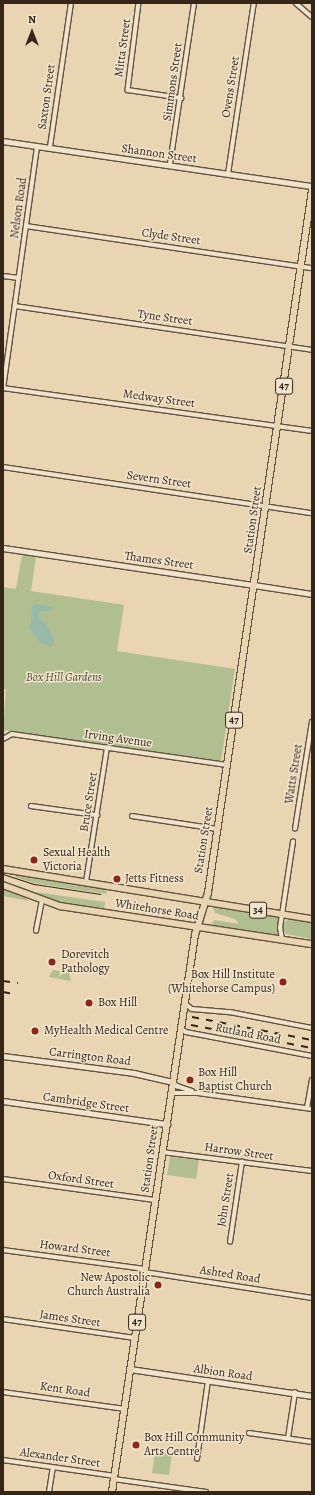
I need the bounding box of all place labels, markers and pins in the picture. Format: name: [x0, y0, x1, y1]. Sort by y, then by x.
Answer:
place label: Sexual Health Victoria: [43, 846, 110, 874]
marker: Sexual Health Victoria: [28, 854, 40, 866]
place label: Jetts Fitness: [125, 872, 184, 886]
marker: Jetts Fitness: [112, 874, 122, 884]
place label: Dorevitch Pathology: [61, 948, 110, 976]
marker: Dorevitch Pathology: [46, 956, 58, 968]
place label: Box Hill Institute (Whitehorse Campus): [168, 968, 275, 996]
marker: Box Hill Institute (Whitehorse Campus): [278, 977, 288, 987]
place label: Box Hill: [98, 996, 137, 1010]
marker: Box Hill: [83, 997, 95, 1009]
place label: MyHealth Medical Centre: [44, 1024, 168, 1038]
marker: MyHealth Medical Centre: [29, 1025, 41, 1037]
place label: Box Hill Baptist Church: [198, 1066, 272, 1094]
marker: Box Hill Baptist Church: [185, 1075, 195, 1085]
place label: New Apostolic Church Australia: [67, 1271, 150, 1299]
marker: New Apostolic Church Australia: [153, 1280, 163, 1290]
place label: Box Hill Community Arts Centre: [144, 1431, 244, 1459]
marker: Box Hill Community Arts Centre: [131, 1440, 141, 1450]

